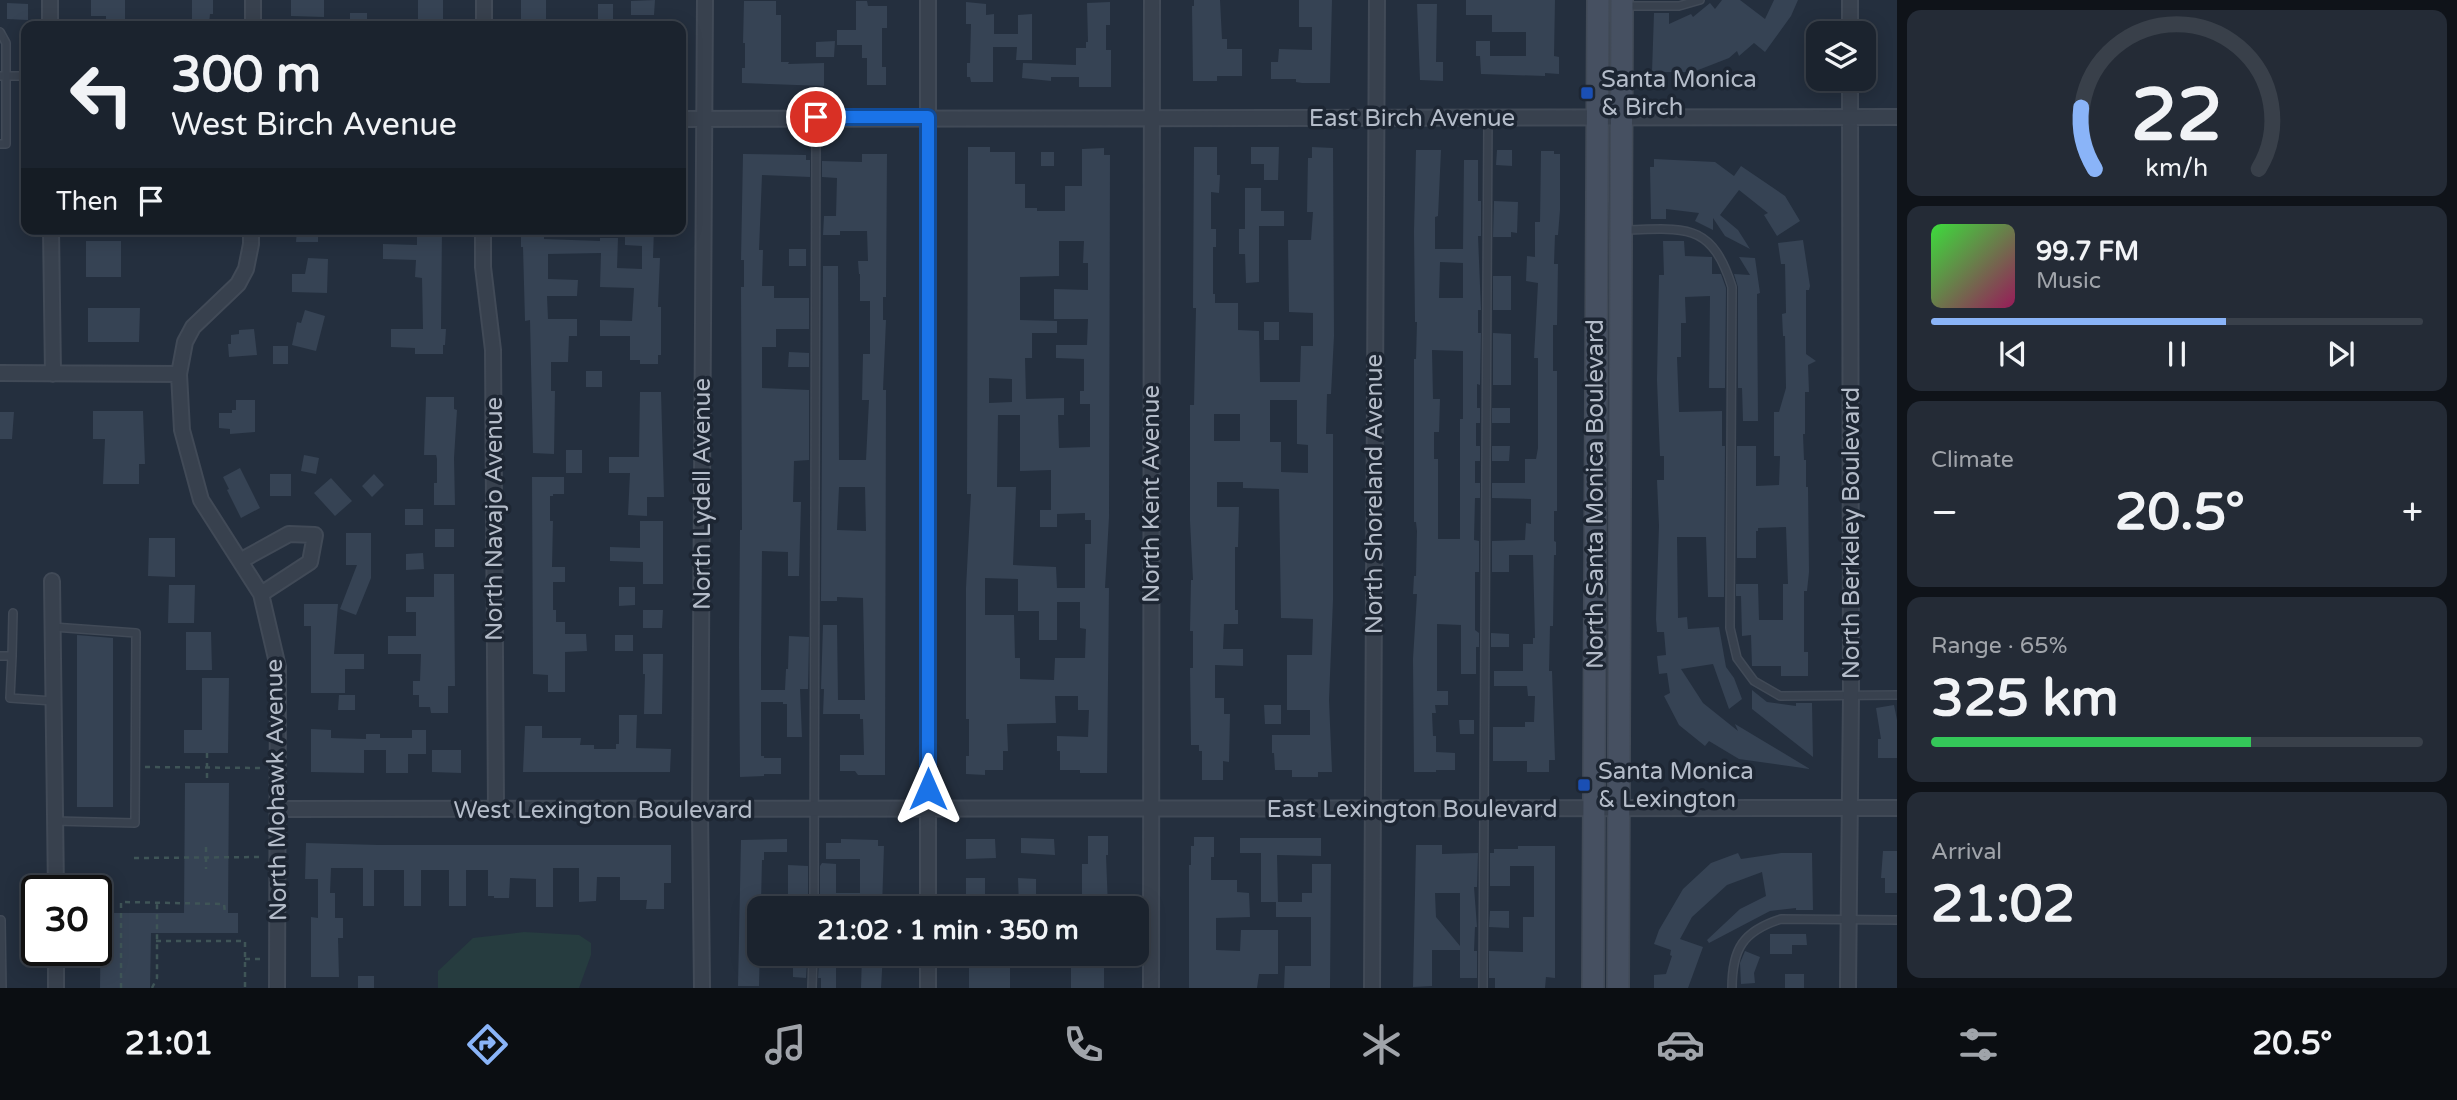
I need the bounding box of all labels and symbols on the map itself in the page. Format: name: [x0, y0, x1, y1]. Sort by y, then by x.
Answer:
place label: Santa Monica & Birch: [1601, 65, 1757, 122]
marker: Santa Monica & Birch: [1579, 85, 1595, 101]
pin: [786, 87, 846, 147]
street label: East Birch Avenue: [1309, 104, 1515, 133]
street label: North Santa Monica Boulevard: [1581, 319, 1610, 669]
street label: North Shoreland Avenue: [1360, 354, 1389, 634]
street label: North Lydell Avenue: [688, 378, 717, 610]
street label: North Kent Avenue: [1137, 385, 1166, 603]
street label: North Berkeley Boulevard: [1837, 387, 1866, 679]
street label: North Navajo Avenue: [480, 397, 509, 641]
street label: North Mohawk Avenue: [260, 659, 293, 921]
position arrow: [891, 752, 965, 826]
place label: Santa Monica & Lexington: [1598, 757, 1754, 814]
marker: Santa Monica & Lexington: [1576, 777, 1592, 793]
street label: East Lexington Boulevard: [1266, 795, 1558, 824]
street label: West Lexington Boulevard: [453, 796, 753, 825]
speed limit sign: 30: [21, 875, 112, 966]

